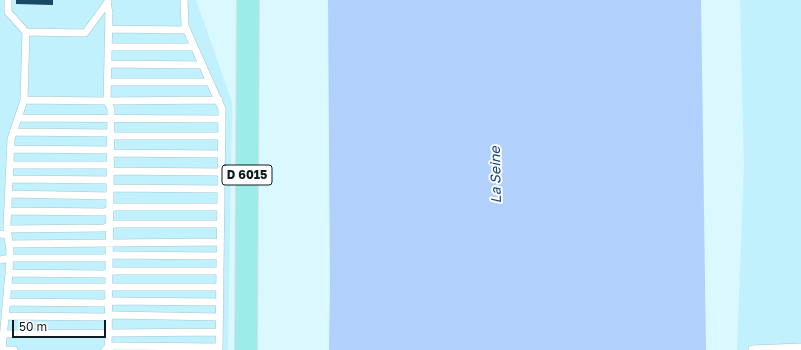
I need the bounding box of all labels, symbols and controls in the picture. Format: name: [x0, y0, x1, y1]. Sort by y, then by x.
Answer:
water label: La Seine: [487, 146, 505, 204]
road number: D 6015: [222, 165, 272, 185]
scale bar: [14, 312, 108, 338]
text: 50 m: [19, 319, 47, 334]

